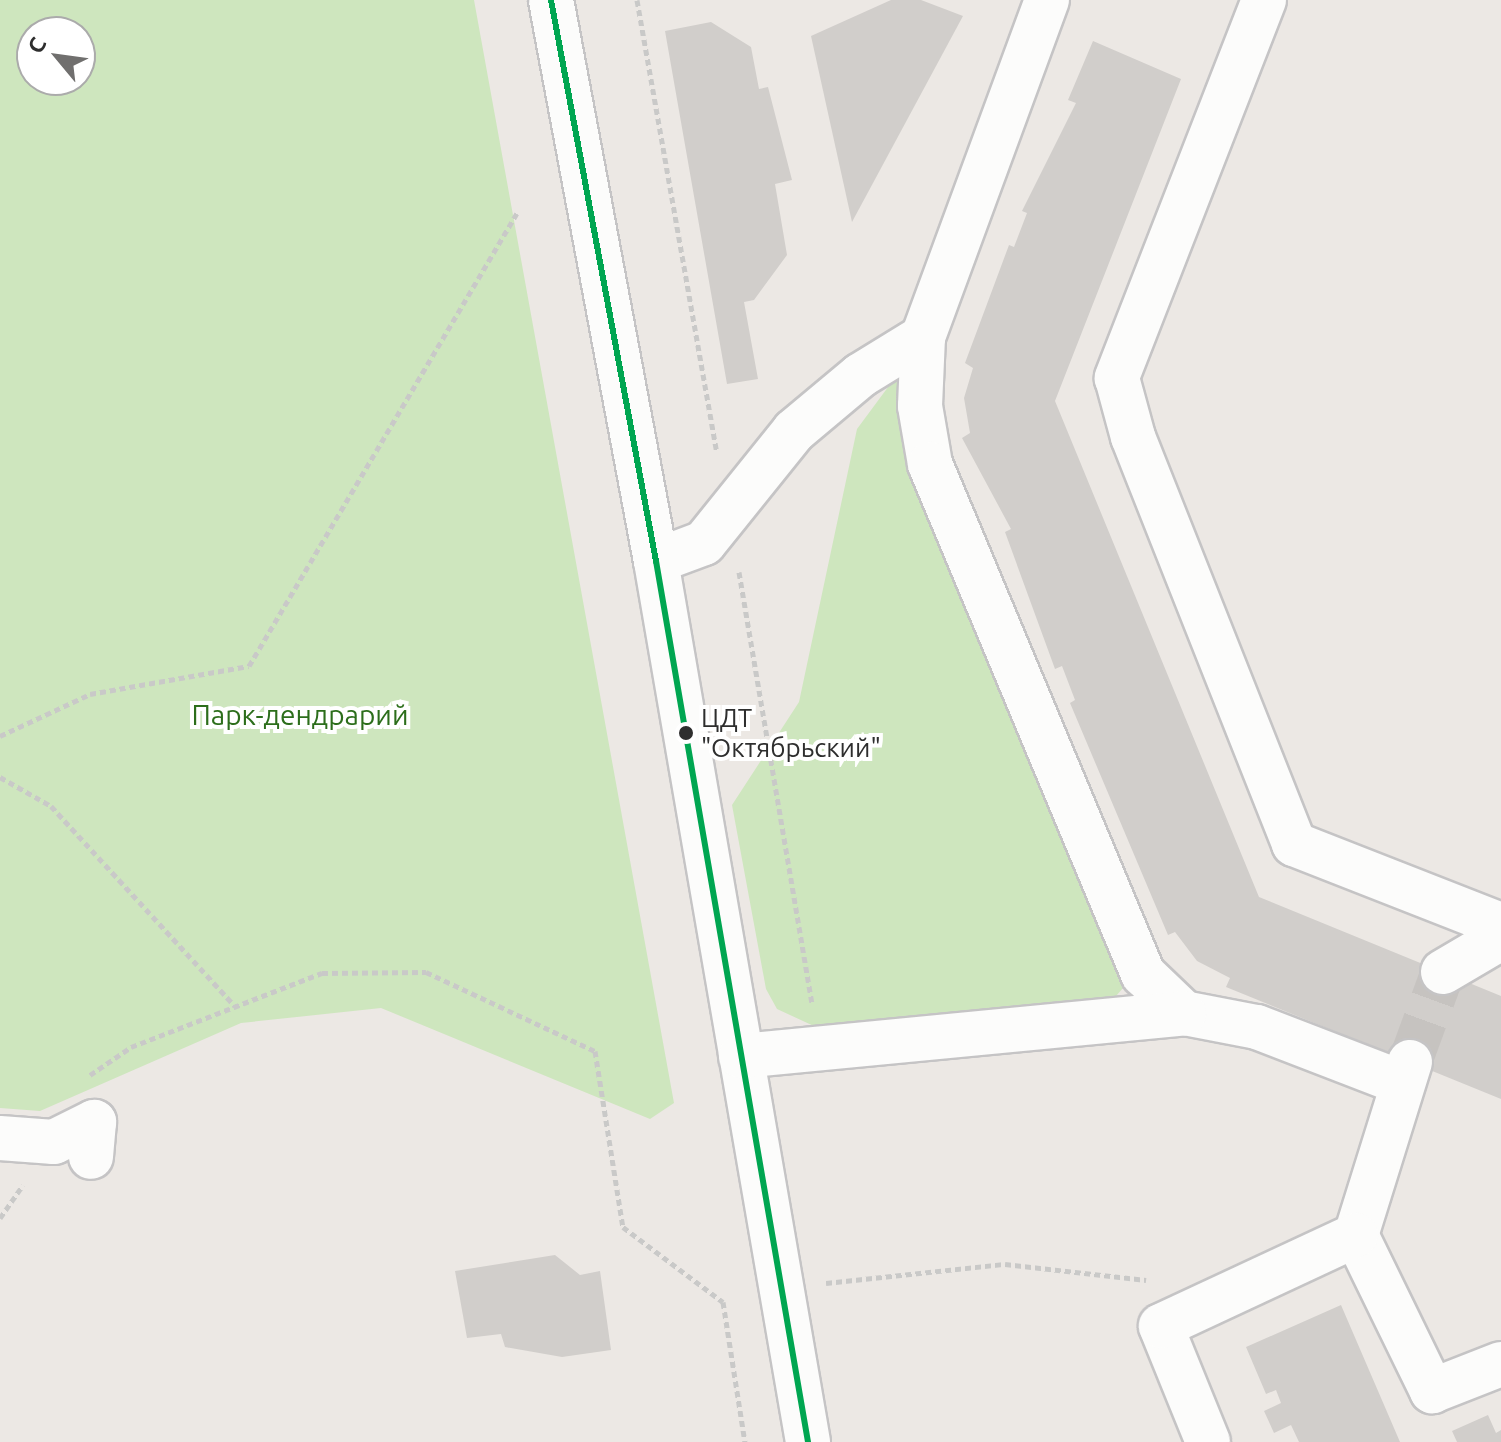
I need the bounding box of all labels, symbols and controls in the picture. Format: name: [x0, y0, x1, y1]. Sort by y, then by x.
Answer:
north arrow: [16, 16, 96, 96]
text: С: [22, 33, 51, 57]
park label: Парк-дендрарий: [192, 698, 408, 732]
place label: ЦДТ "Октябрьский": [701, 702, 881, 764]
marker: ЦДТ "Октябрьский": [678, 725, 694, 741]

